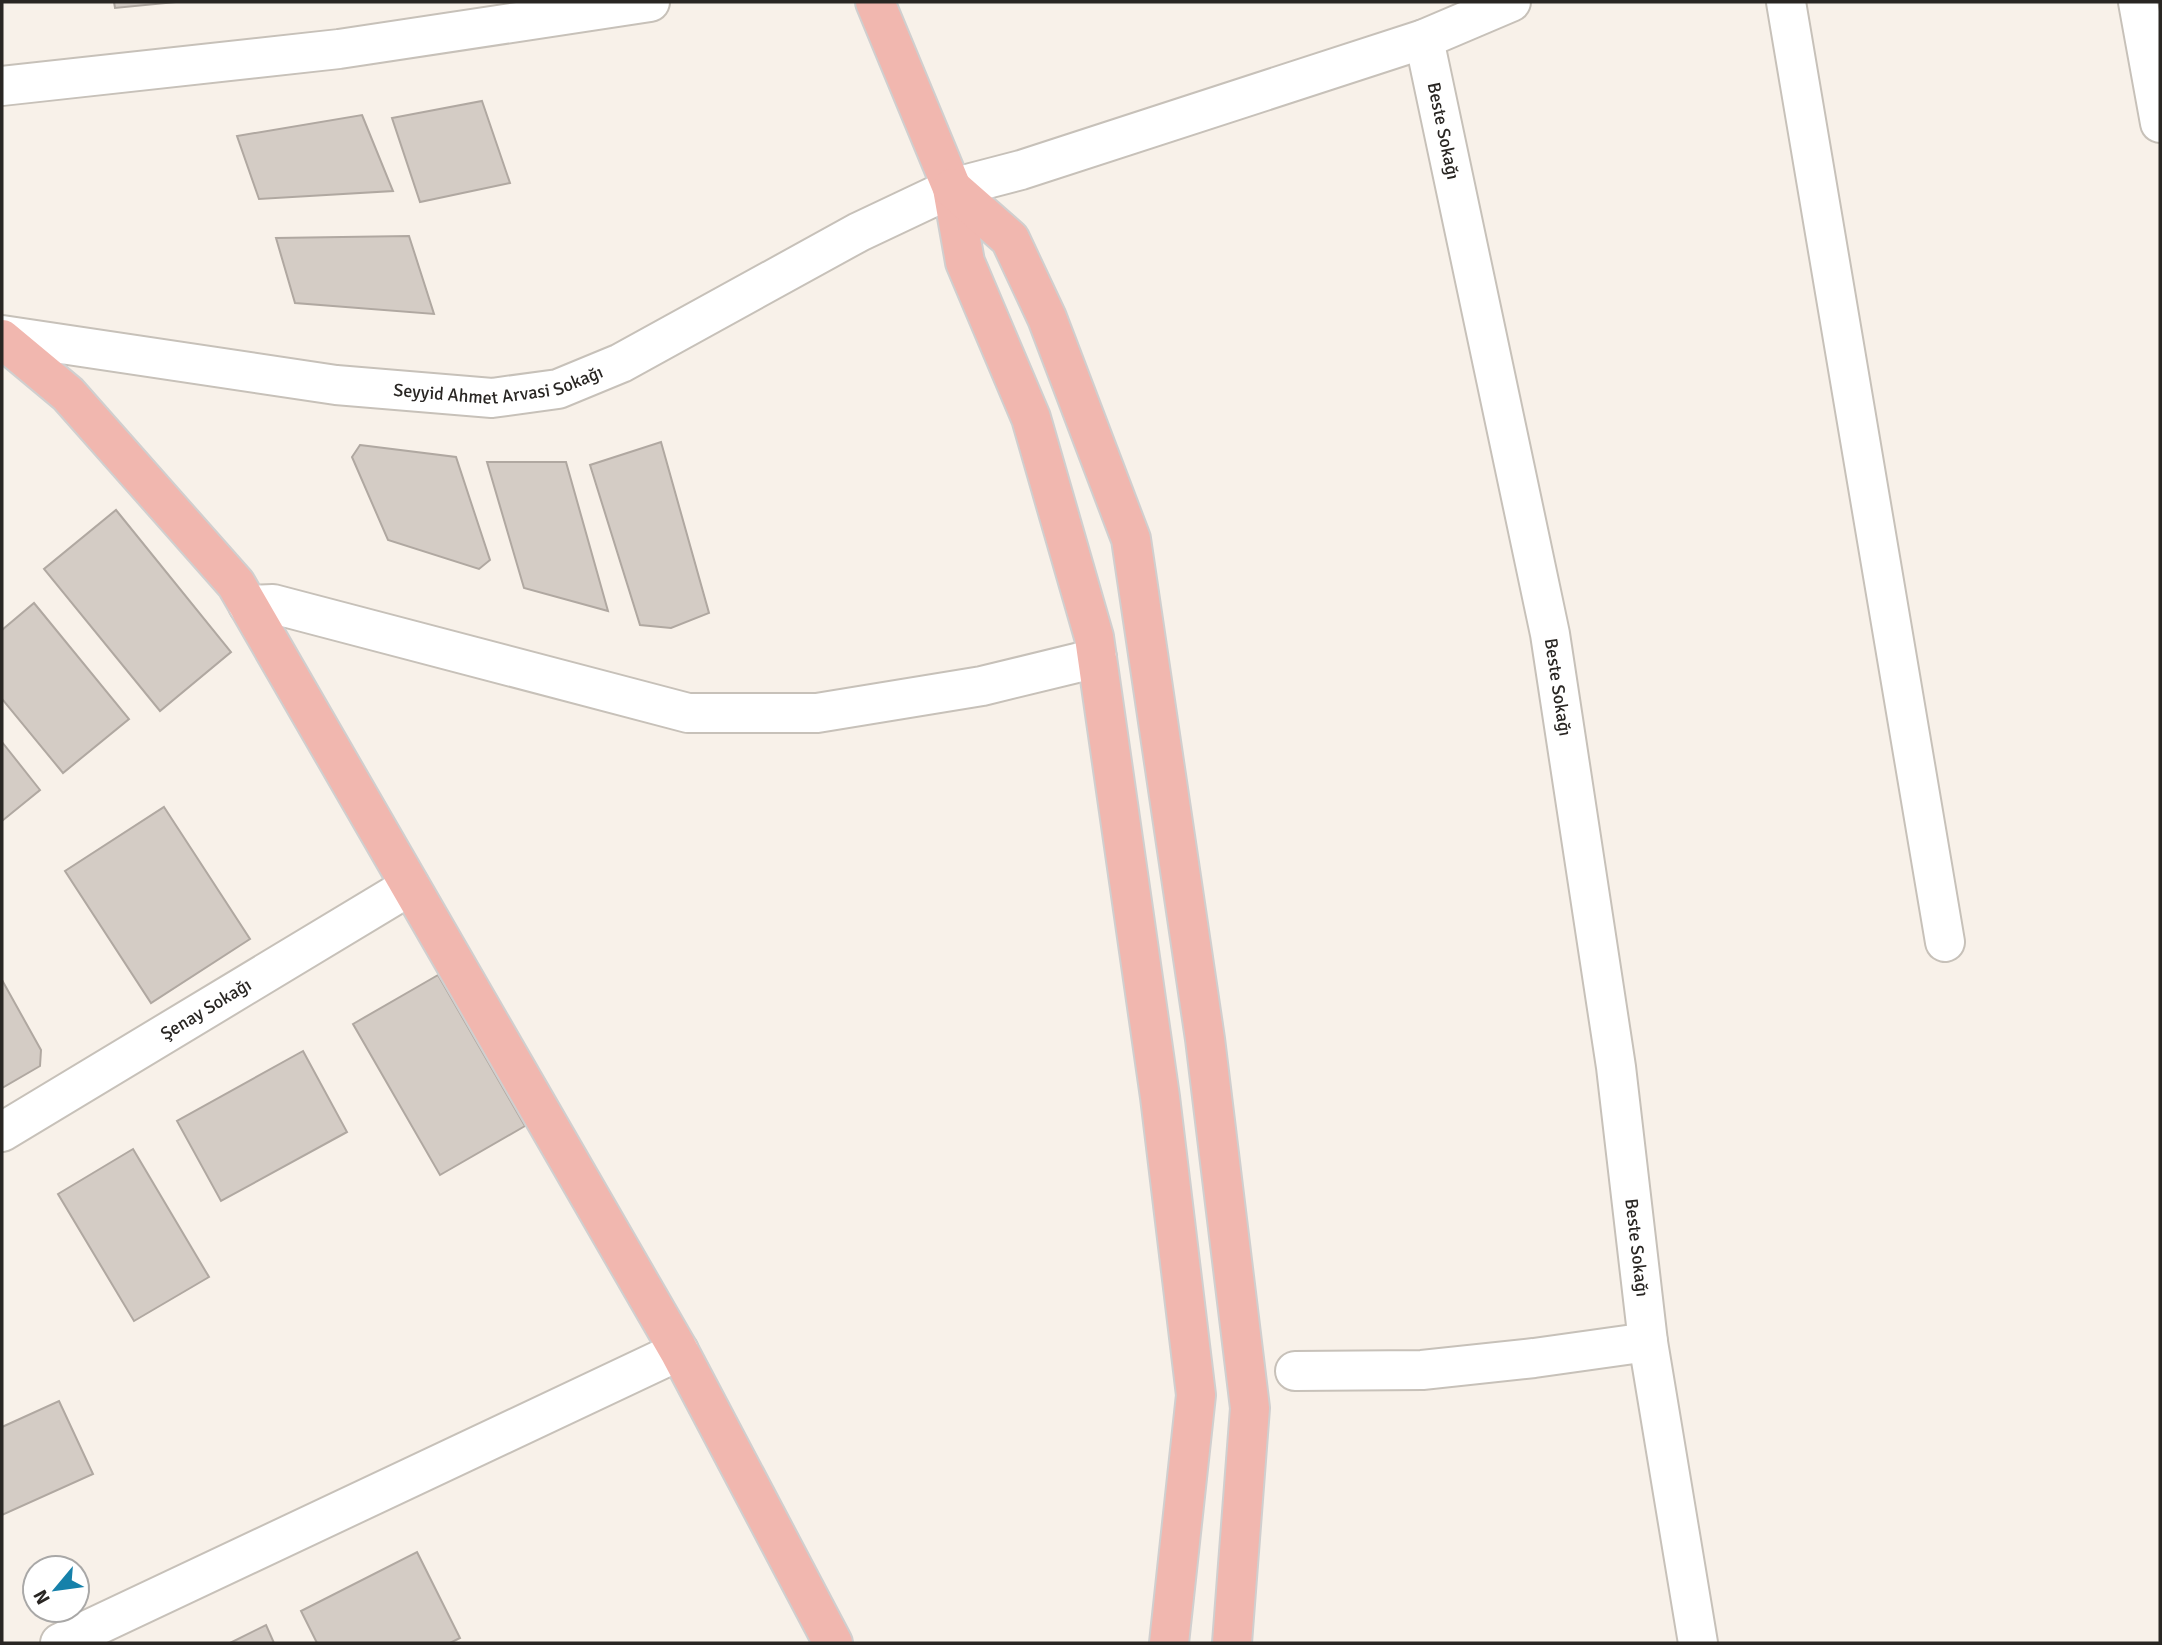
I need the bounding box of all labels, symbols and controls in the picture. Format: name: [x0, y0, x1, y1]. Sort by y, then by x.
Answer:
street label: Beste Sokağı: [1422, 80, 1464, 182]
street label: Seyyid Ahmet Arvasi Sokağı: [393, 361, 606, 409]
street label: Beste Sokağı: [1540, 637, 1576, 738]
street label: Şenay Sokağı: [156, 973, 255, 1045]
street label: Beste Sokağı: [1620, 1197, 1654, 1298]
north arrow: [21, 1554, 91, 1624]
text: N: [28, 1585, 56, 1608]

